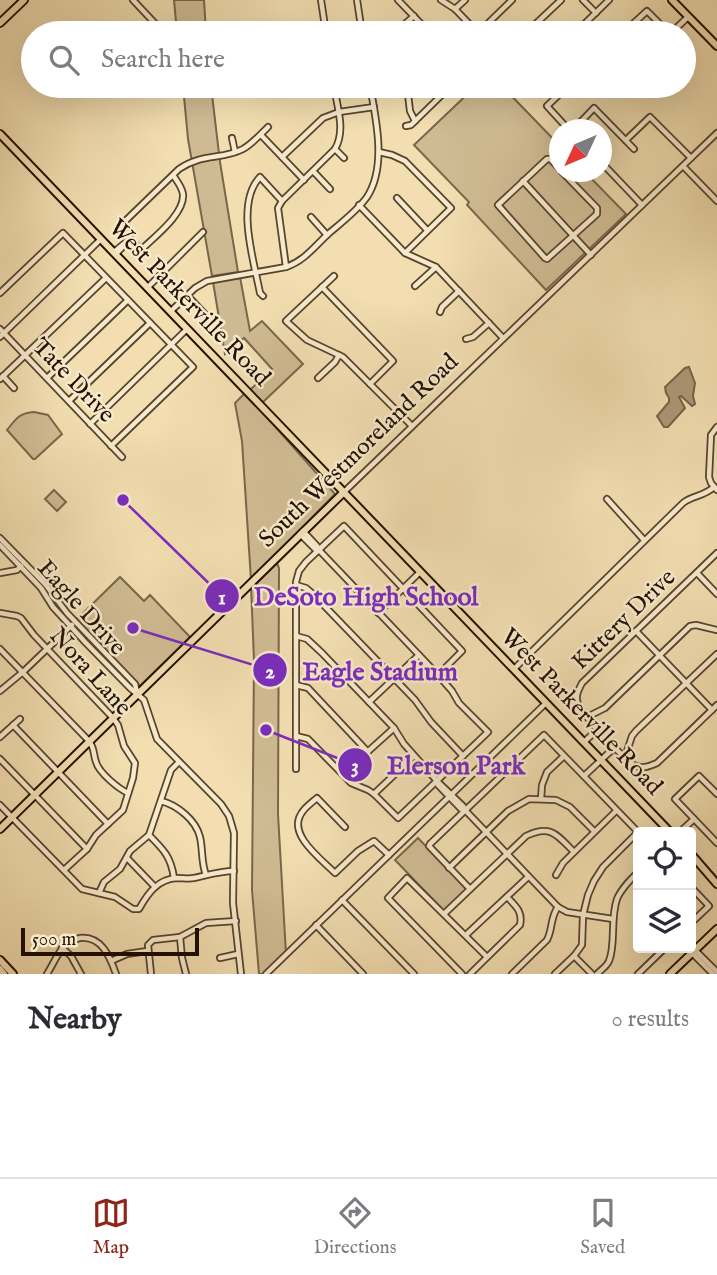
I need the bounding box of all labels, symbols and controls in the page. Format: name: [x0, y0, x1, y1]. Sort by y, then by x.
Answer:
search box: [21, 21, 696, 98]
icon: search: [45, 41, 83, 79]
text: Search here: [101, 43, 225, 76]
north arrow: [549, 119, 612, 182]
street label: West Parkerville Road: [101, 213, 277, 393]
street label: Tate Drive: [25, 332, 121, 430]
street label: South Westmoreland Road: [252, 347, 466, 555]
street label: Eagle Drive: [30, 554, 132, 662]
street label: Kittery Drive: [565, 563, 683, 677]
callout: DeSoto High School: [204, 573, 492, 620]
text: DeSoto High School: [254, 581, 479, 614]
text: 1: [218, 585, 226, 612]
street label: Nora Lane: [42, 621, 138, 723]
street label: West Parkerville Road: [493, 622, 669, 802]
callout: Eagle Stadium: [253, 647, 471, 694]
text: Eagle Stadium: [302, 656, 458, 689]
text: 2: [265, 659, 275, 686]
callout: Elerson Park: [337, 741, 539, 788]
text: Elerson Park: [387, 750, 526, 783]
text: 3: [351, 753, 359, 780]
map controls: [633, 827, 696, 953]
button: locate: [633, 827, 696, 890]
button: layers: [633, 890, 696, 953]
scale bar: [21, 925, 200, 957]
text: 500 m: [32, 928, 76, 952]
text: Nearby: [28, 1001, 121, 1039]
text: 0 results: [611, 1005, 689, 1034]
tab: Map: [92, 1194, 130, 1260]
tab: Directions: [314, 1194, 396, 1260]
tab: Saved: [580, 1194, 625, 1260]

